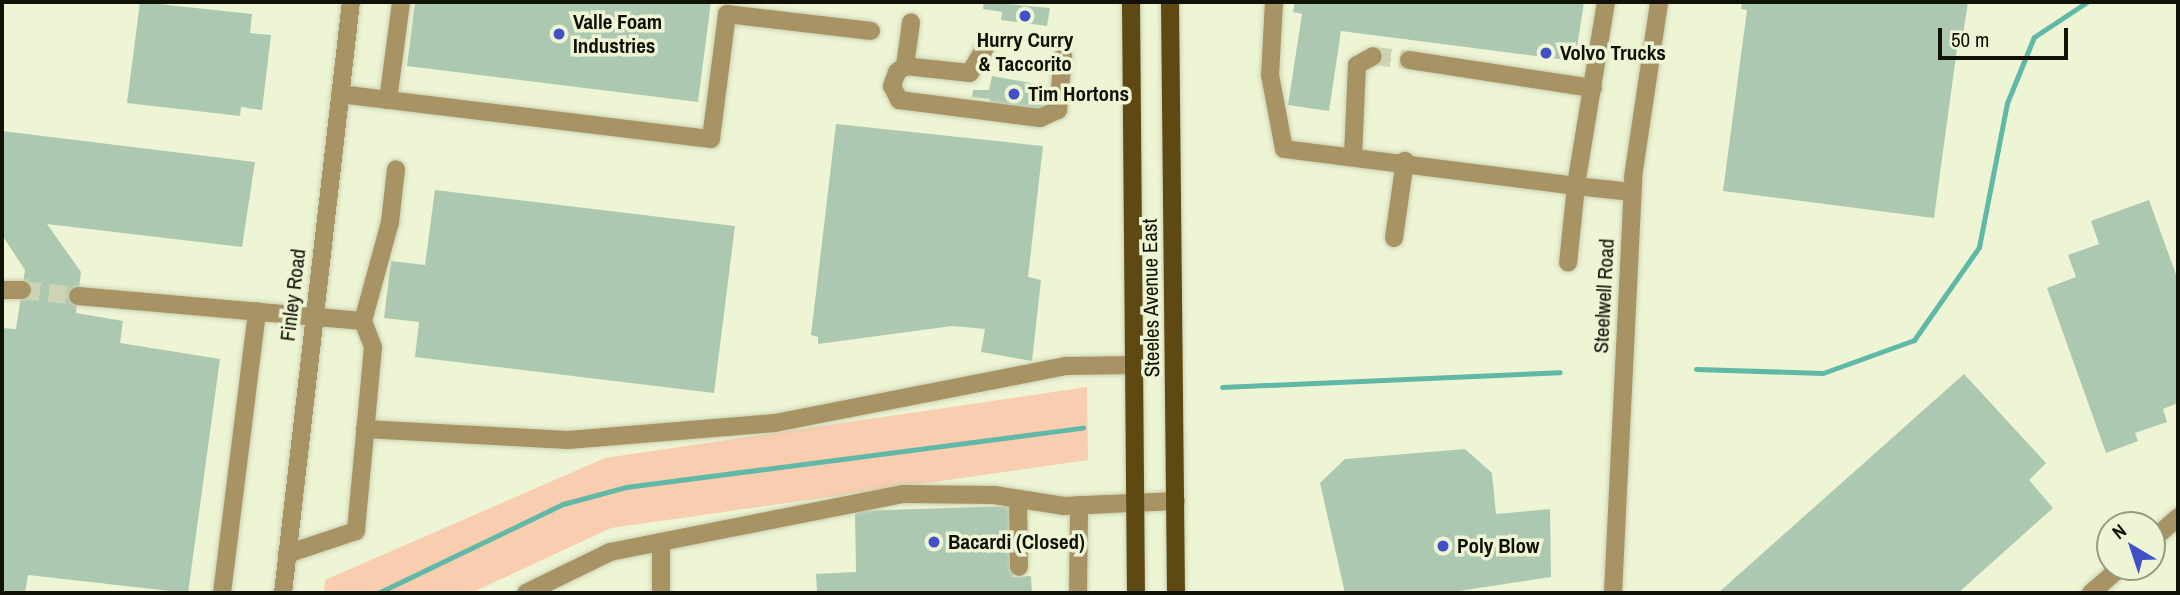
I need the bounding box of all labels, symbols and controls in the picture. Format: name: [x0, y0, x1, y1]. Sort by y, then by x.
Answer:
marker: Hurry Curry & Taccorito: [1017, 8, 1033, 24]
place label: Valle Foam Industries: [573, 9, 662, 59]
scale bar: [1942, 14, 2072, 58]
text: 50 m: [1951, 25, 1989, 54]
marker: Valle Foam Industries: [551, 26, 567, 42]
place label: Hurry Curry & Taccorito: [977, 27, 1073, 77]
place label: Volvo Trucks: [1560, 40, 1666, 66]
marker: Volvo Trucks: [1538, 45, 1554, 61]
place label: Tim Hortons: [1028, 81, 1129, 107]
marker: Tim Hortons: [1006, 86, 1022, 102]
street label: Steeles Avenue East: [1137, 218, 1165, 378]
street label: Steelwell Road: [1588, 238, 1620, 354]
street label: Finley Road: [275, 247, 311, 343]
north arrow: [2096, 511, 2166, 581]
text: N: [2106, 518, 2132, 545]
place label: Bacardi (Closed): [948, 529, 1085, 555]
place label: Poly Blow: [1457, 533, 1539, 559]
marker: Bacardi (Closed): [926, 534, 942, 550]
marker: Poly Blow: [1435, 538, 1451, 554]

